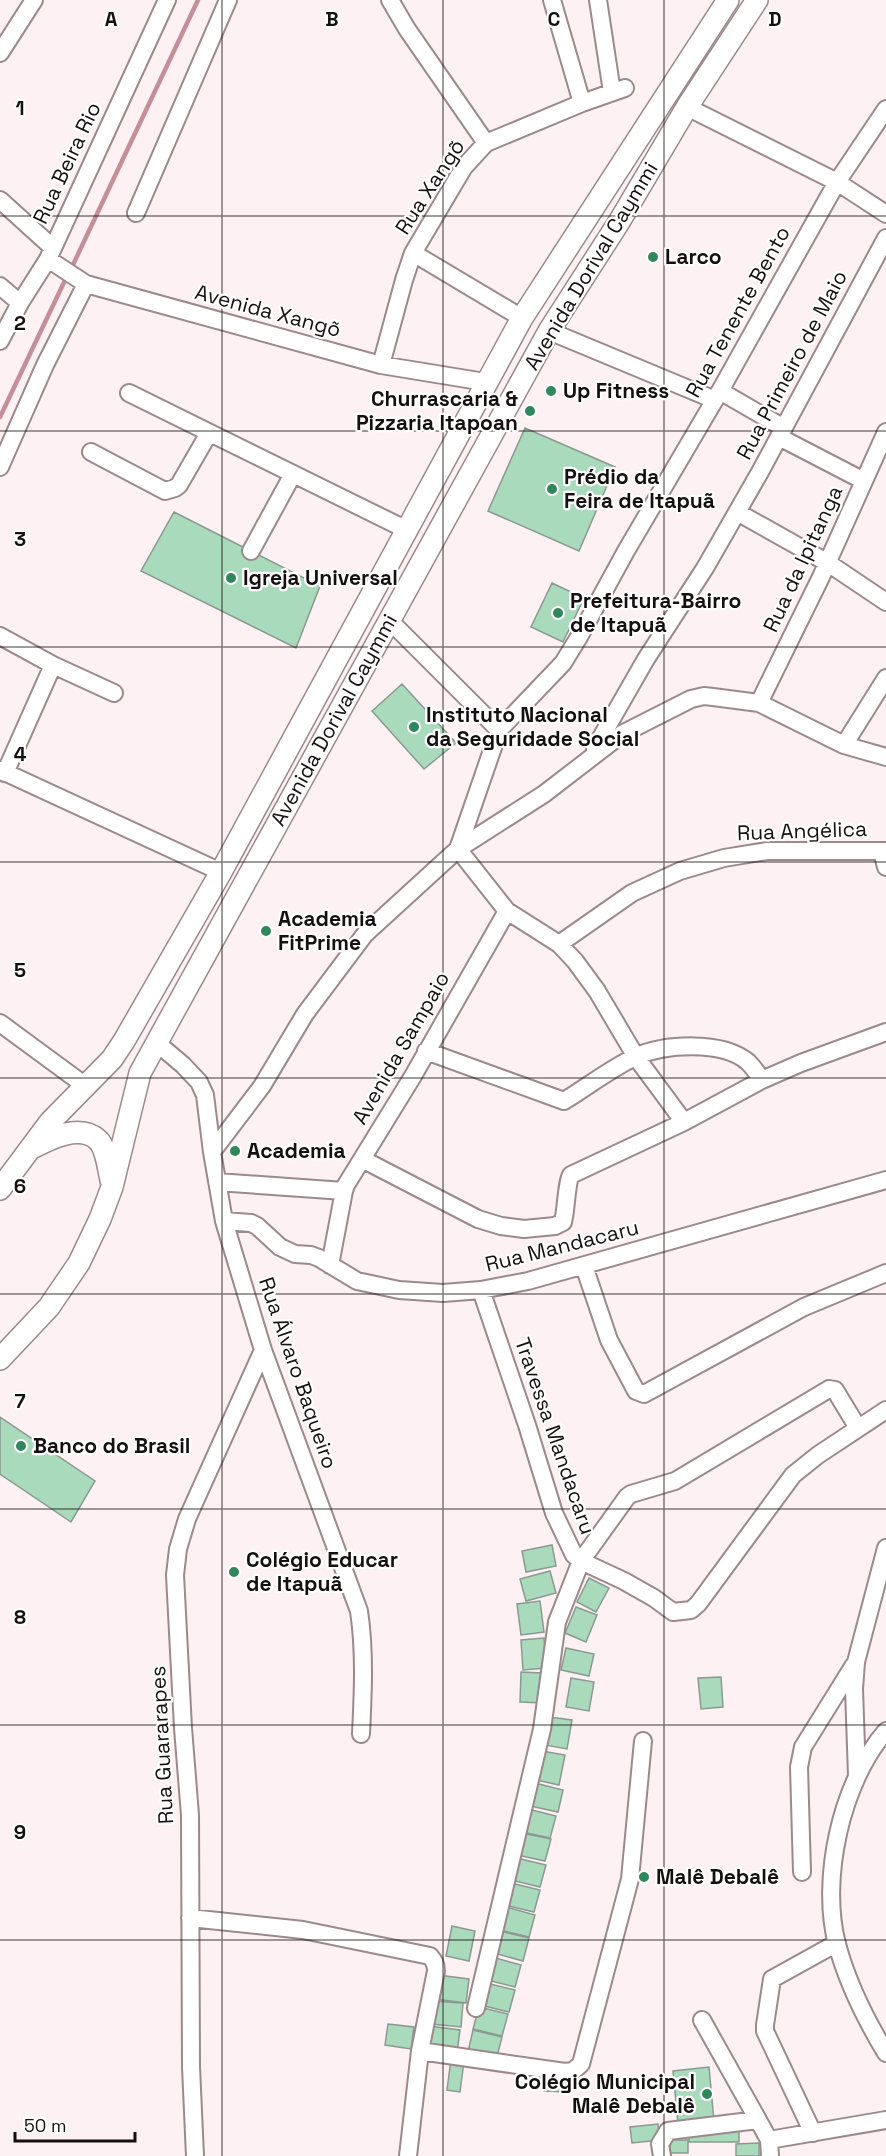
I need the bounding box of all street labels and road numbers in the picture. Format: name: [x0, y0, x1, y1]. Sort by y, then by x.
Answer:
street label: Rua Beira Rio: [27, 98, 107, 228]
street label: Rua Xangõ: [389, 134, 470, 239]
street label: Avenida Dorival Caymmi: [518, 157, 663, 375]
street label: Rua Tenente Bento: [679, 221, 796, 402]
street label: Rua Primeiro de Maio: [730, 265, 853, 464]
street label: Avenida Xangõ: [192, 278, 344, 343]
street label: Rua da Ipitanga: [757, 481, 848, 636]
street label: Avenida Dorival Caymmi: [264, 609, 403, 830]
street label: Rua Angélica: [736, 815, 868, 846]
street label: Avenida Sampaio: [346, 967, 455, 1129]
street label: Rua Mandacaru: [482, 1213, 642, 1278]
street label: Rua Álvaro Baqueiro: [253, 1274, 344, 1472]
street label: Travessa Mandacaru: [509, 1334, 602, 1538]
street label: Rua Guararapes: [144, 1665, 179, 1825]

